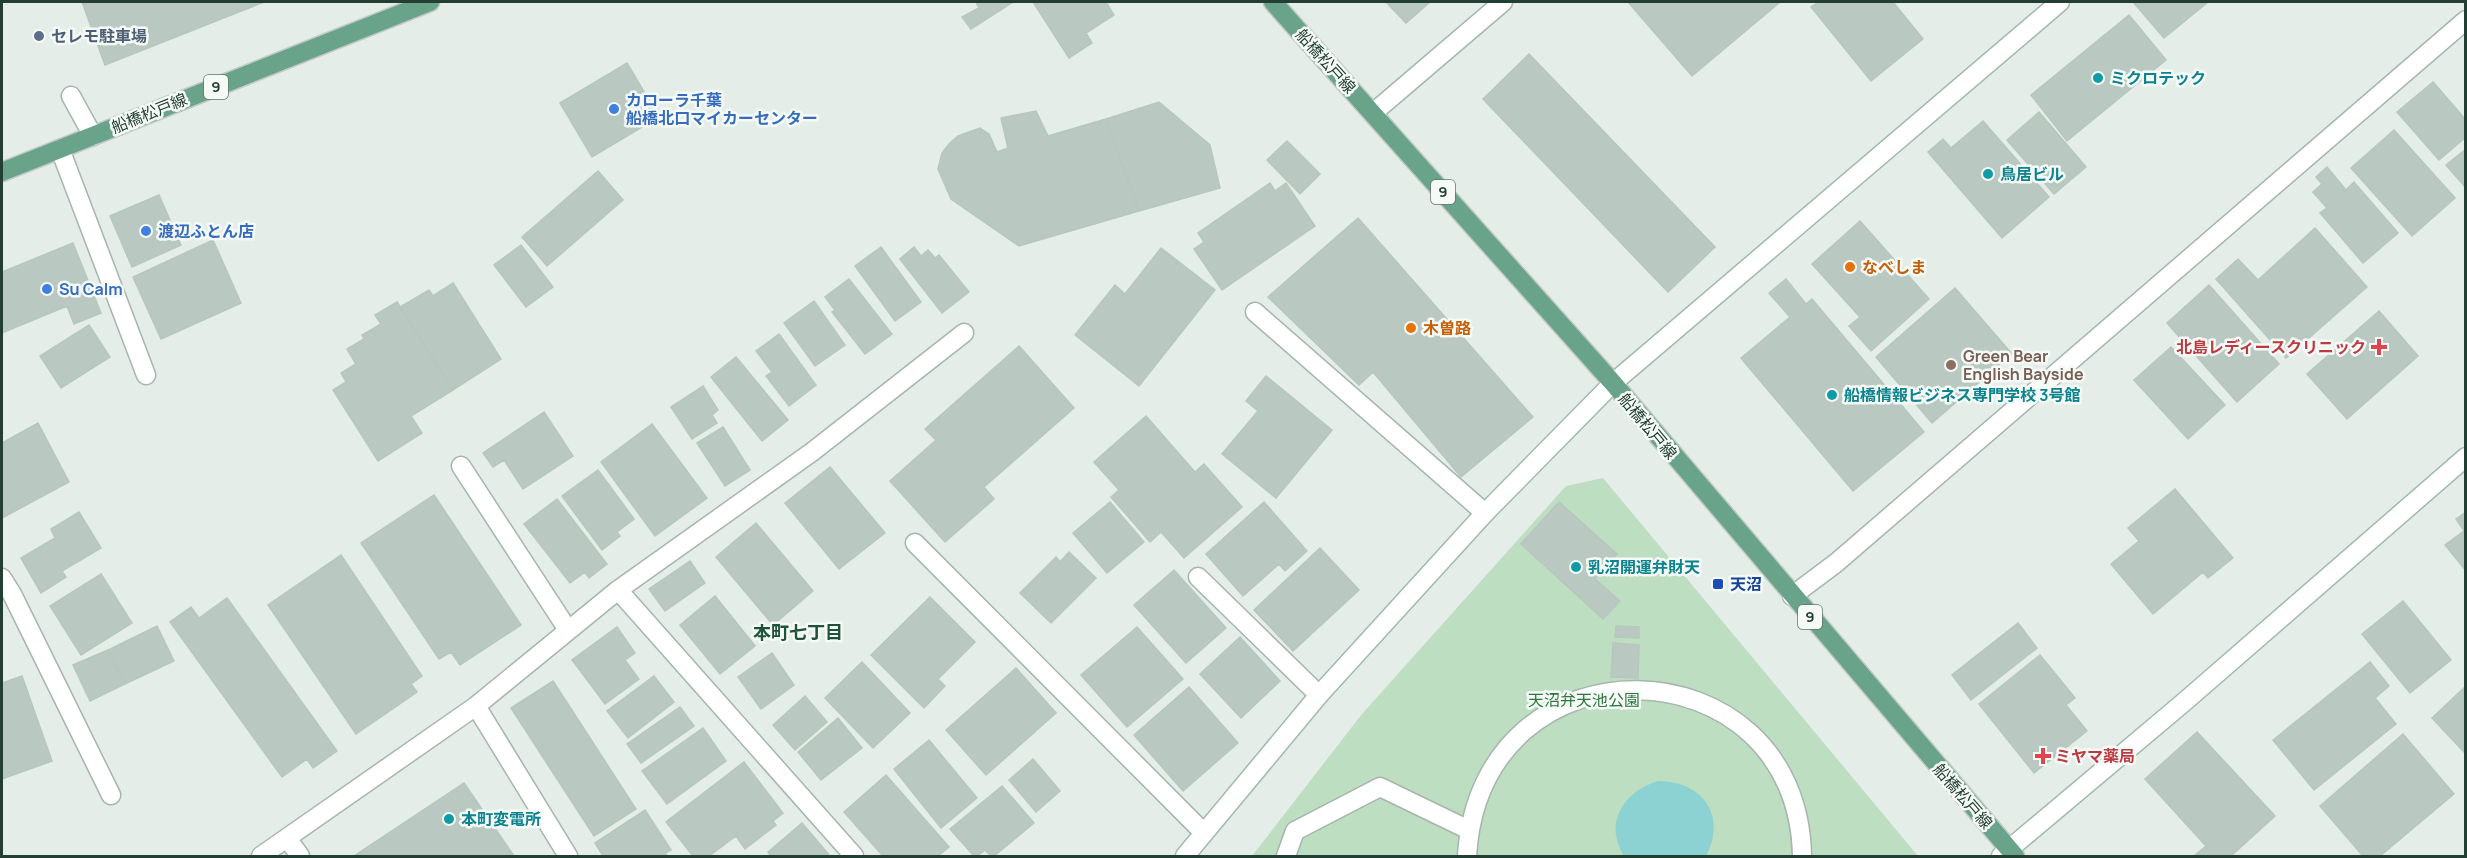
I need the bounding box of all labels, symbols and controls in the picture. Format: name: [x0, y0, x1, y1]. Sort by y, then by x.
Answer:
street label: 船橋松戸線: [1291, 24, 1361, 98]
place label: セレモ駐車場: [51, 25, 147, 47]
marker: セレモ駐車場: [32, 29, 46, 43]
place label: ミクロテック: [2110, 67, 2206, 89]
marker: ミクロテック: [2091, 71, 2105, 85]
road number: 9: [204, 75, 228, 99]
street label: 船橋松戸線: [108, 88, 190, 138]
place label: カローラ千葉 船橋北口マイカーセンター: [626, 89, 818, 129]
marker: カローラ千葉 船橋北口マイカーセンター: [607, 102, 621, 116]
place label: 鳥居ビル: [2000, 163, 2064, 185]
marker: 鳥居ビル: [1981, 167, 1995, 181]
road number: 9: [1431, 180, 1455, 204]
place label: 渡辺ふとん店: [158, 220, 254, 242]
marker: 渡辺ふとん店: [139, 224, 153, 238]
place label: なべしま: [1862, 256, 1926, 278]
marker: なべしま: [1843, 260, 1857, 274]
place label: Su Calm: [59, 278, 123, 300]
marker: Su Calm: [40, 282, 54, 296]
place label: 木曽路: [1423, 317, 1471, 339]
marker: 木曽路: [1404, 321, 1418, 335]
place label: 北島レディースクリニック: [2176, 336, 2366, 358]
marker: 北島レディースクリニック: [2370, 338, 2388, 356]
place label: Green Bear English Bayside: [1963, 345, 2084, 385]
marker: Green Bear English Bayside: [1944, 358, 1958, 372]
place label: 船橋情報ビジネス専門学校 3号館: [1844, 384, 2081, 406]
street label: 船橋松戸線: [1614, 388, 1682, 464]
marker: 船橋情報ビジネス専門学校 3号館: [1825, 388, 1839, 402]
place label: 乳沼開運弁財天: [1588, 556, 1700, 578]
marker: 乳沼開運弁財天: [1569, 560, 1583, 574]
place label: 天沼: [1730, 573, 1762, 595]
marker: 天沼: [1711, 577, 1725, 591]
road number: 9: [1798, 605, 1822, 629]
district label: 本町七丁目: [753, 620, 843, 644]
park label: 天沼弁天池公園: [1528, 689, 1640, 711]
place label: ミヤマ薬局: [2055, 745, 2135, 767]
marker: ミヤマ薬局: [2036, 749, 2050, 763]
street label: 船橋松戸線: [1928, 759, 1998, 833]
place label: 本町変電所: [461, 808, 541, 830]
marker: 本町変電所: [442, 812, 456, 826]

